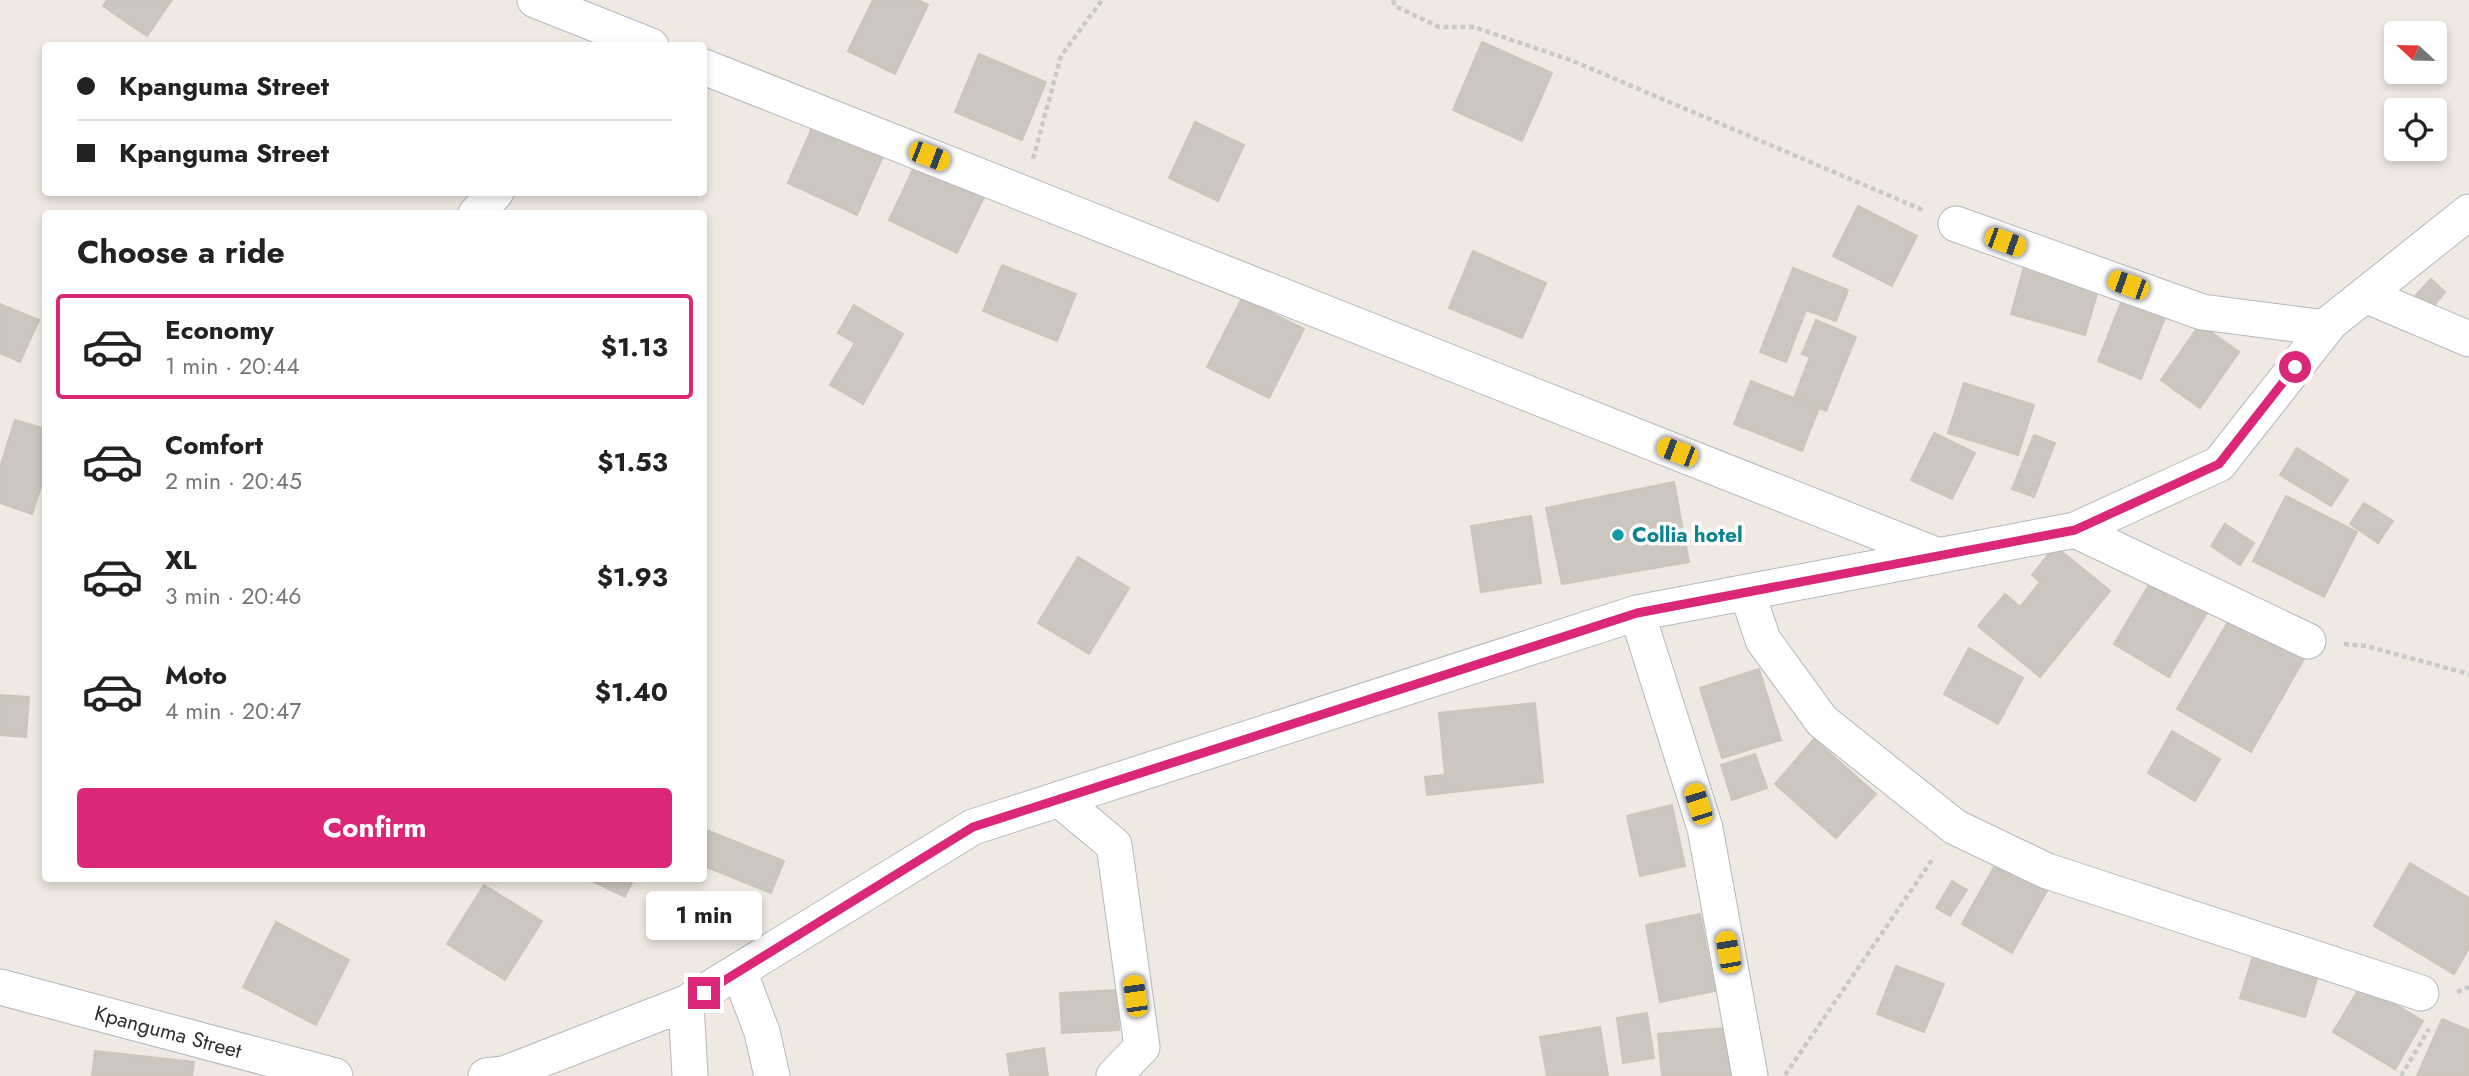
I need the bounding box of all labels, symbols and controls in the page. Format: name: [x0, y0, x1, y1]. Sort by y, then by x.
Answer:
north arrow: [2384, 21, 2446, 84]
map controls: [2384, 21, 2447, 161]
text: Kpanguma Street: [119, 67, 329, 105]
button: locate: [2384, 98, 2447, 161]
text: Kpanguma Street: [119, 134, 329, 172]
car: [906, 139, 953, 173]
car: [1982, 225, 2029, 259]
text: Choose a ride: [77, 229, 285, 275]
car: [2105, 268, 2152, 302]
text: Economy: [165, 311, 274, 349]
icon: car: [81, 315, 144, 378]
text: $1.13: [601, 328, 668, 366]
text: 1 min · 20:44: [165, 349, 300, 383]
route start: [2279, 351, 2311, 383]
text: Comfort: [165, 426, 263, 464]
icon: car: [81, 430, 144, 493]
car: [1654, 435, 1701, 469]
text: $1.53: [597, 443, 668, 481]
text: 2 min · 20:45: [165, 464, 302, 498]
place label: Collia hotel: [1632, 520, 1743, 550]
marker: Collia hotel: [1610, 527, 1626, 543]
text: XL: [165, 541, 197, 579]
icon: car: [81, 545, 144, 608]
text: $1.93: [597, 558, 668, 596]
text: 3 min · 20:46: [165, 579, 302, 613]
text: Moto: [165, 656, 227, 694]
icon: car: [81, 660, 144, 723]
text: $1.40: [595, 673, 668, 711]
text: 4 min · 20:47: [165, 694, 301, 728]
car: [1682, 781, 1715, 827]
button: Confirm: [77, 788, 672, 868]
callout: 1 min: [646, 892, 762, 940]
text: 1 min: [675, 898, 733, 932]
car: [1715, 929, 1742, 975]
car: [1122, 974, 1149, 1018]
route end: [688, 977, 720, 1009]
street label: Kpanguma Street: [91, 998, 245, 1066]

